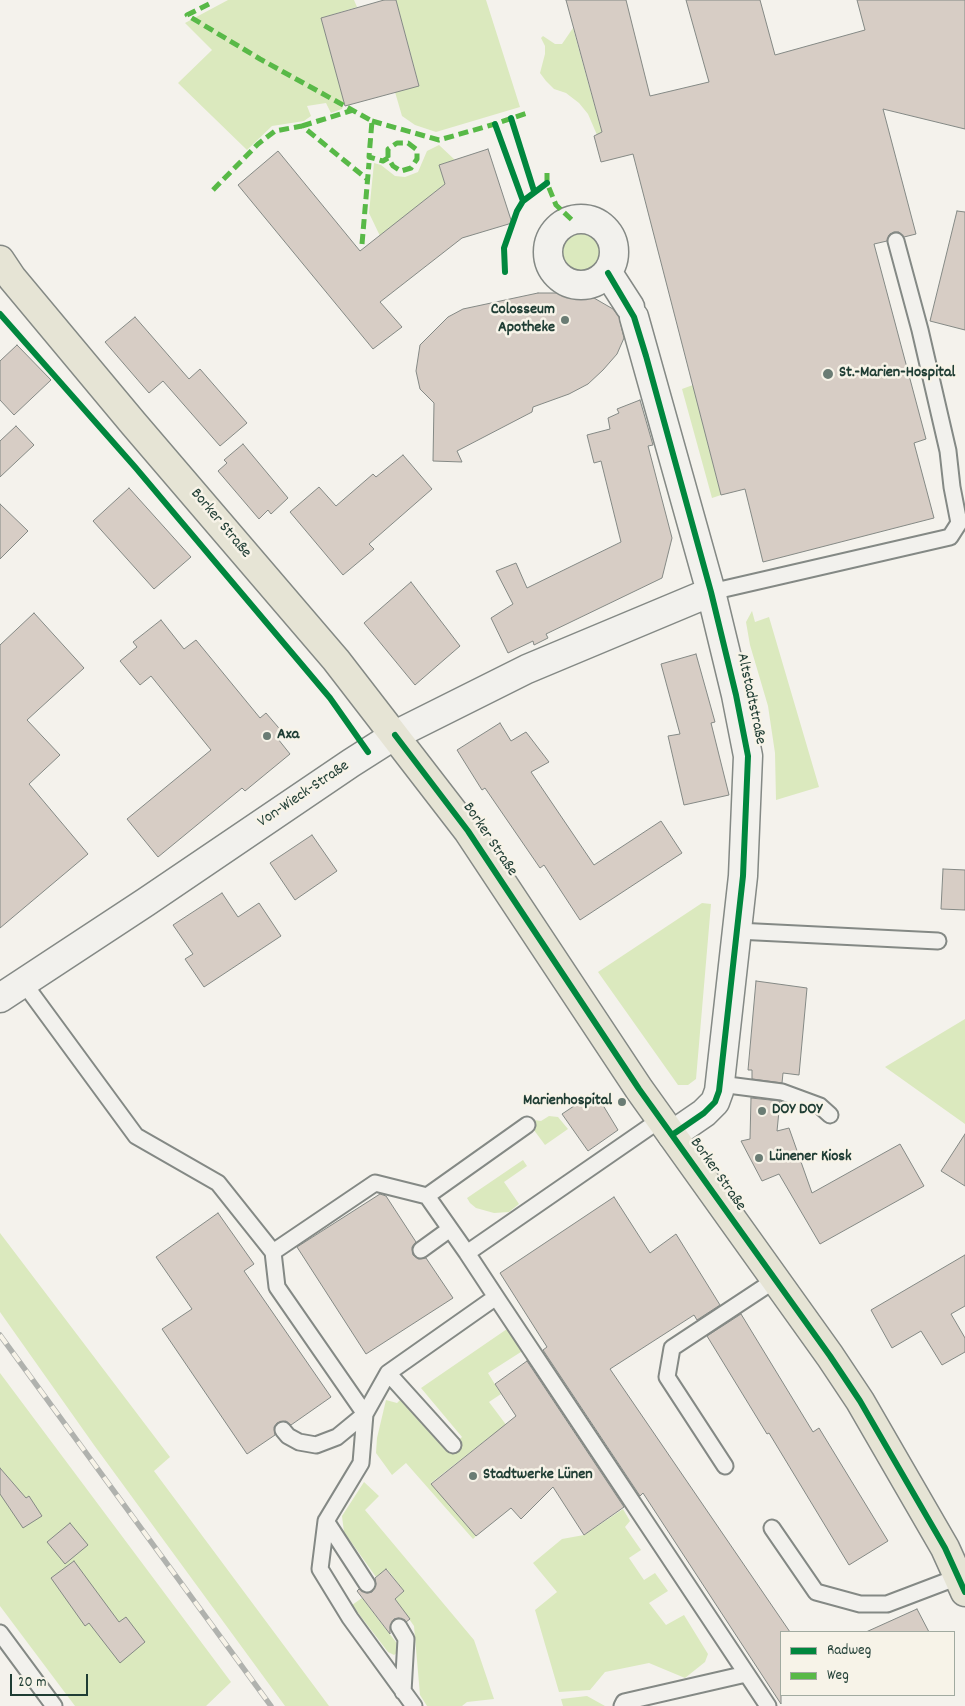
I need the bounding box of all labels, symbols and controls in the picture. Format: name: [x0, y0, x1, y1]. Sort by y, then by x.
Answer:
place label: Colosseum Apotheke: [491, 301, 555, 339]
marker: Colosseum Apotheke: [559, 314, 571, 326]
place label: St.-Marien-Hospital: [839, 364, 955, 384]
marker: St.-Marien-Hospital: [821, 367, 835, 381]
street label: Borker Straße: [185, 485, 255, 563]
street label: Altstadtstraße: [731, 652, 769, 746]
place label: Axa: [277, 726, 299, 746]
marker: Axa: [261, 730, 273, 742]
street label: Von-Wieck-Straße: [255, 757, 353, 833]
street label: Borker Straße: [457, 799, 521, 881]
place label: Marienhospital: [523, 1092, 612, 1112]
marker: Marienhospital: [616, 1096, 628, 1108]
place label: DOY DOY: [772, 1101, 822, 1121]
marker: DOY DOY: [756, 1105, 768, 1117]
street label: Borker Straße: [685, 1135, 749, 1215]
place label: Lünener Kiosk: [769, 1148, 852, 1168]
marker: Lünener Kiosk: [753, 1152, 765, 1164]
place label: Stadtwerke Lünen: [483, 1466, 593, 1486]
marker: Stadtwerke Lünen: [467, 1470, 479, 1482]
legend: [780, 1631, 955, 1696]
text: Radweg: [827, 1640, 871, 1662]
scale bar: [12, 1664, 90, 1696]
text: Weg: [827, 1665, 849, 1687]
text: 20 m: [18, 1672, 46, 1694]

